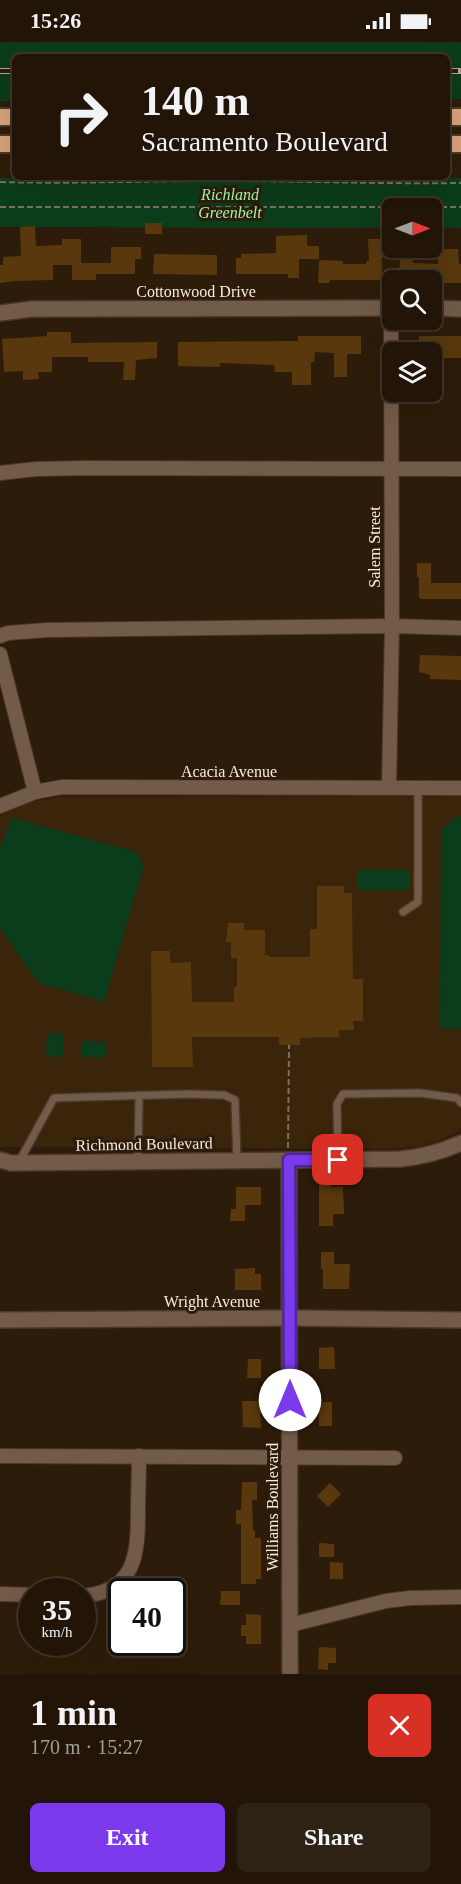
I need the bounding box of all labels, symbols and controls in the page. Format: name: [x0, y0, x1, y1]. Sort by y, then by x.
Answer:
text: 15:26: [30, 8, 81, 33]
icon: right: [42, 78, 120, 156]
text: 140 m: [141, 78, 250, 124]
text: Sacramento Boulevard: [141, 127, 388, 157]
park label: Richland Greenbelt: [198, 186, 262, 221]
north arrow: [382, 198, 442, 258]
map controls: [382, 198, 442, 402]
button: search: [382, 270, 442, 330]
street label: Cottonwood Drive: [136, 283, 256, 300]
button: layers: [382, 342, 442, 402]
street label: Salem Street: [366, 506, 383, 588]
street label: Acacia Avenue: [181, 763, 277, 780]
street label: Richmond Boulevard: [75, 1134, 213, 1154]
pin: [312, 1134, 363, 1185]
icon: arrive: [321, 1143, 354, 1176]
street label: Wright Avenue: [164, 1293, 260, 1311]
position arrow: [258, 1368, 322, 1432]
street label: Williams Boulevard: [264, 1443, 281, 1571]
speed limit sign: 40: [108, 1578, 186, 1656]
text: 35: [42, 1593, 72, 1626]
text: km/h: [42, 1624, 72, 1640]
text: 1 min: [30, 1693, 117, 1733]
button: close: [368, 1694, 431, 1757]
text: 170 m · 15:27: [30, 1736, 143, 1758]
button: Exit: [30, 1803, 225, 1872]
button: Share: [237, 1803, 431, 1872]

